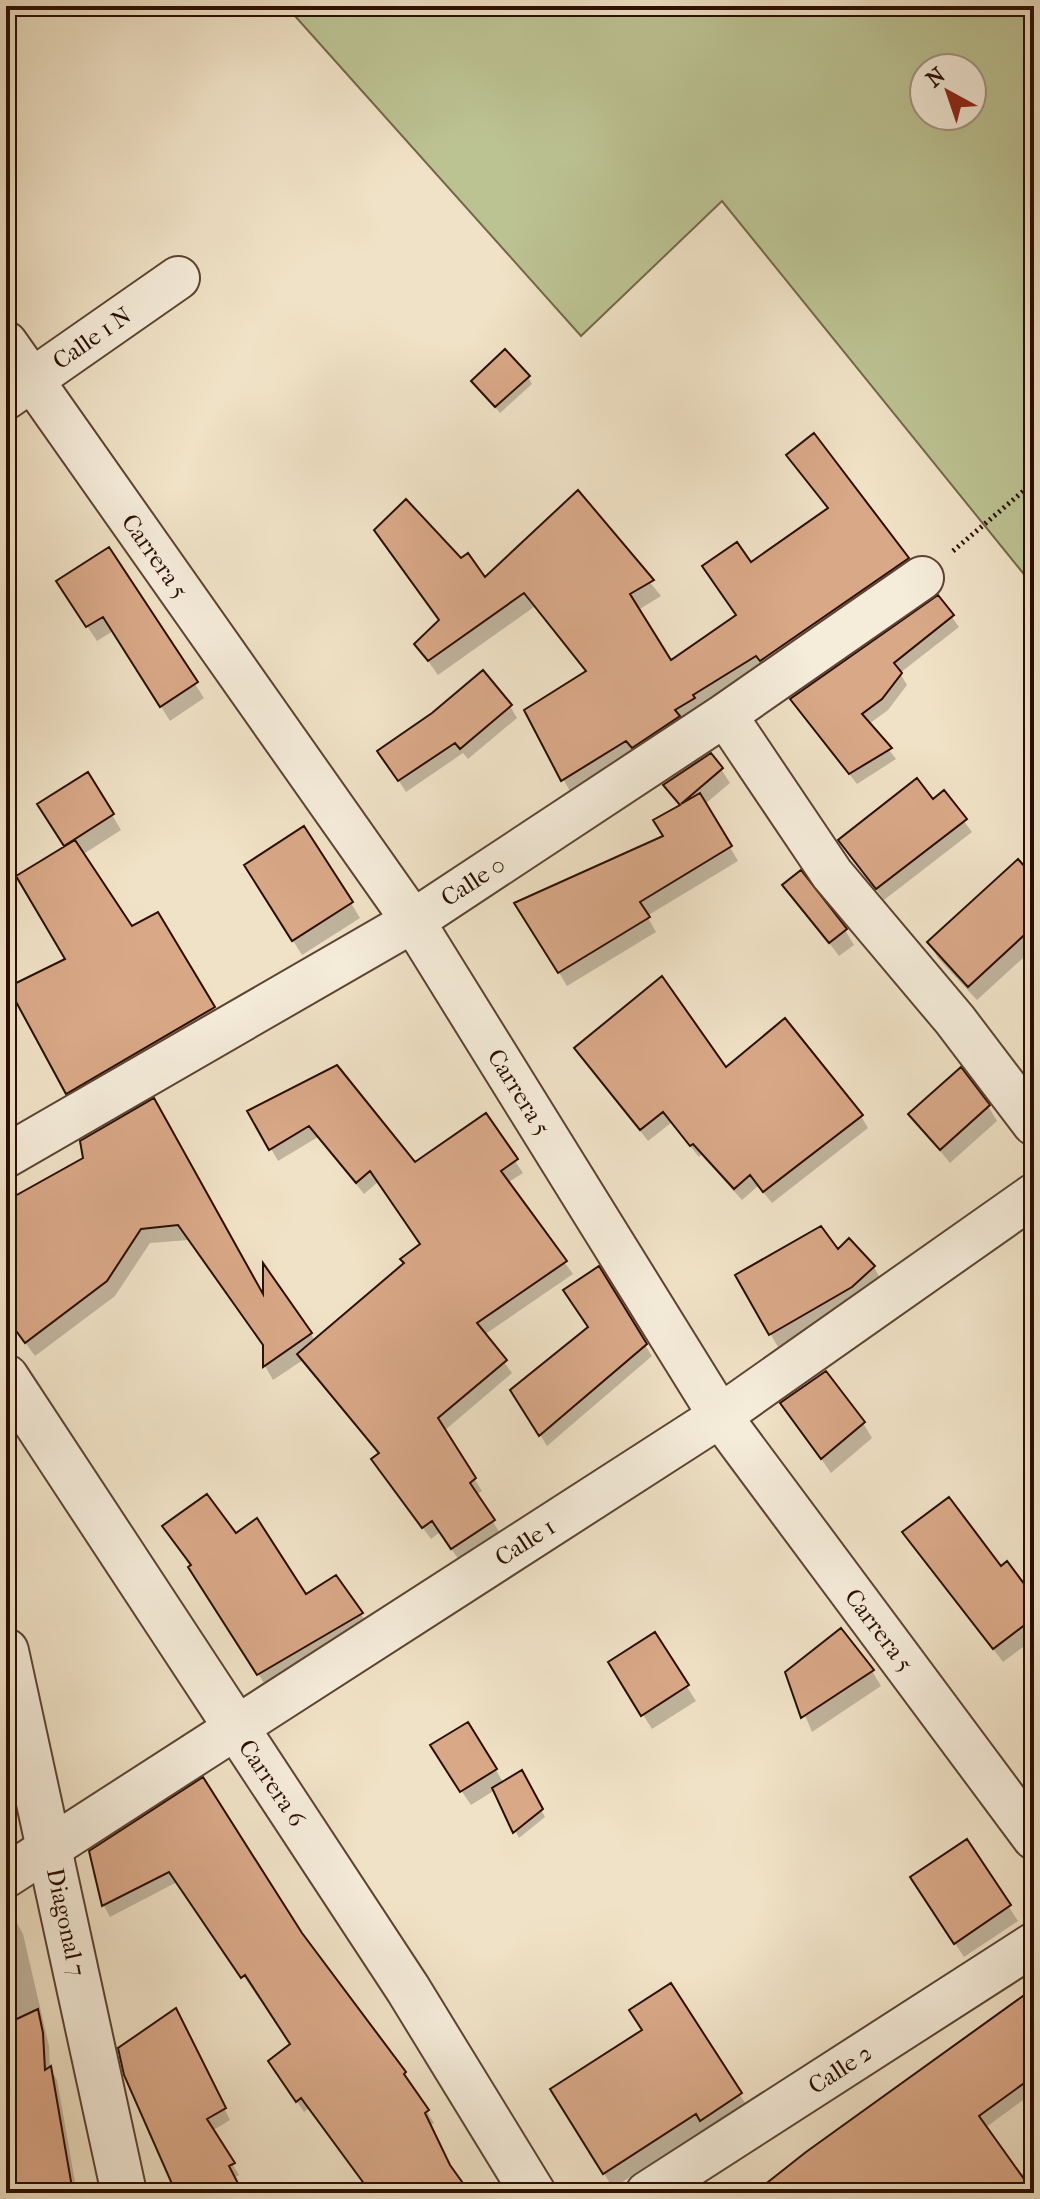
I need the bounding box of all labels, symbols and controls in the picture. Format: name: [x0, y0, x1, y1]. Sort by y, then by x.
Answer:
north arrow: [908, 52, 988, 132]
text: N: [921, 62, 951, 93]
street label: Calle 1 N: [47, 301, 137, 375]
street label: Carrera 5: [116, 509, 194, 603]
street label: Calle 0: [436, 850, 510, 912]
street label: Carrera 5: [482, 1044, 556, 1140]
street label: Calle 1: [490, 1512, 560, 1572]
street label: Carrera 5: [839, 1583, 919, 1677]
street label: Carrera 6: [233, 1734, 312, 1833]
street label: Diagonal 7: [41, 1865, 91, 1979]
street label: Calle 2: [803, 2038, 877, 2100]

